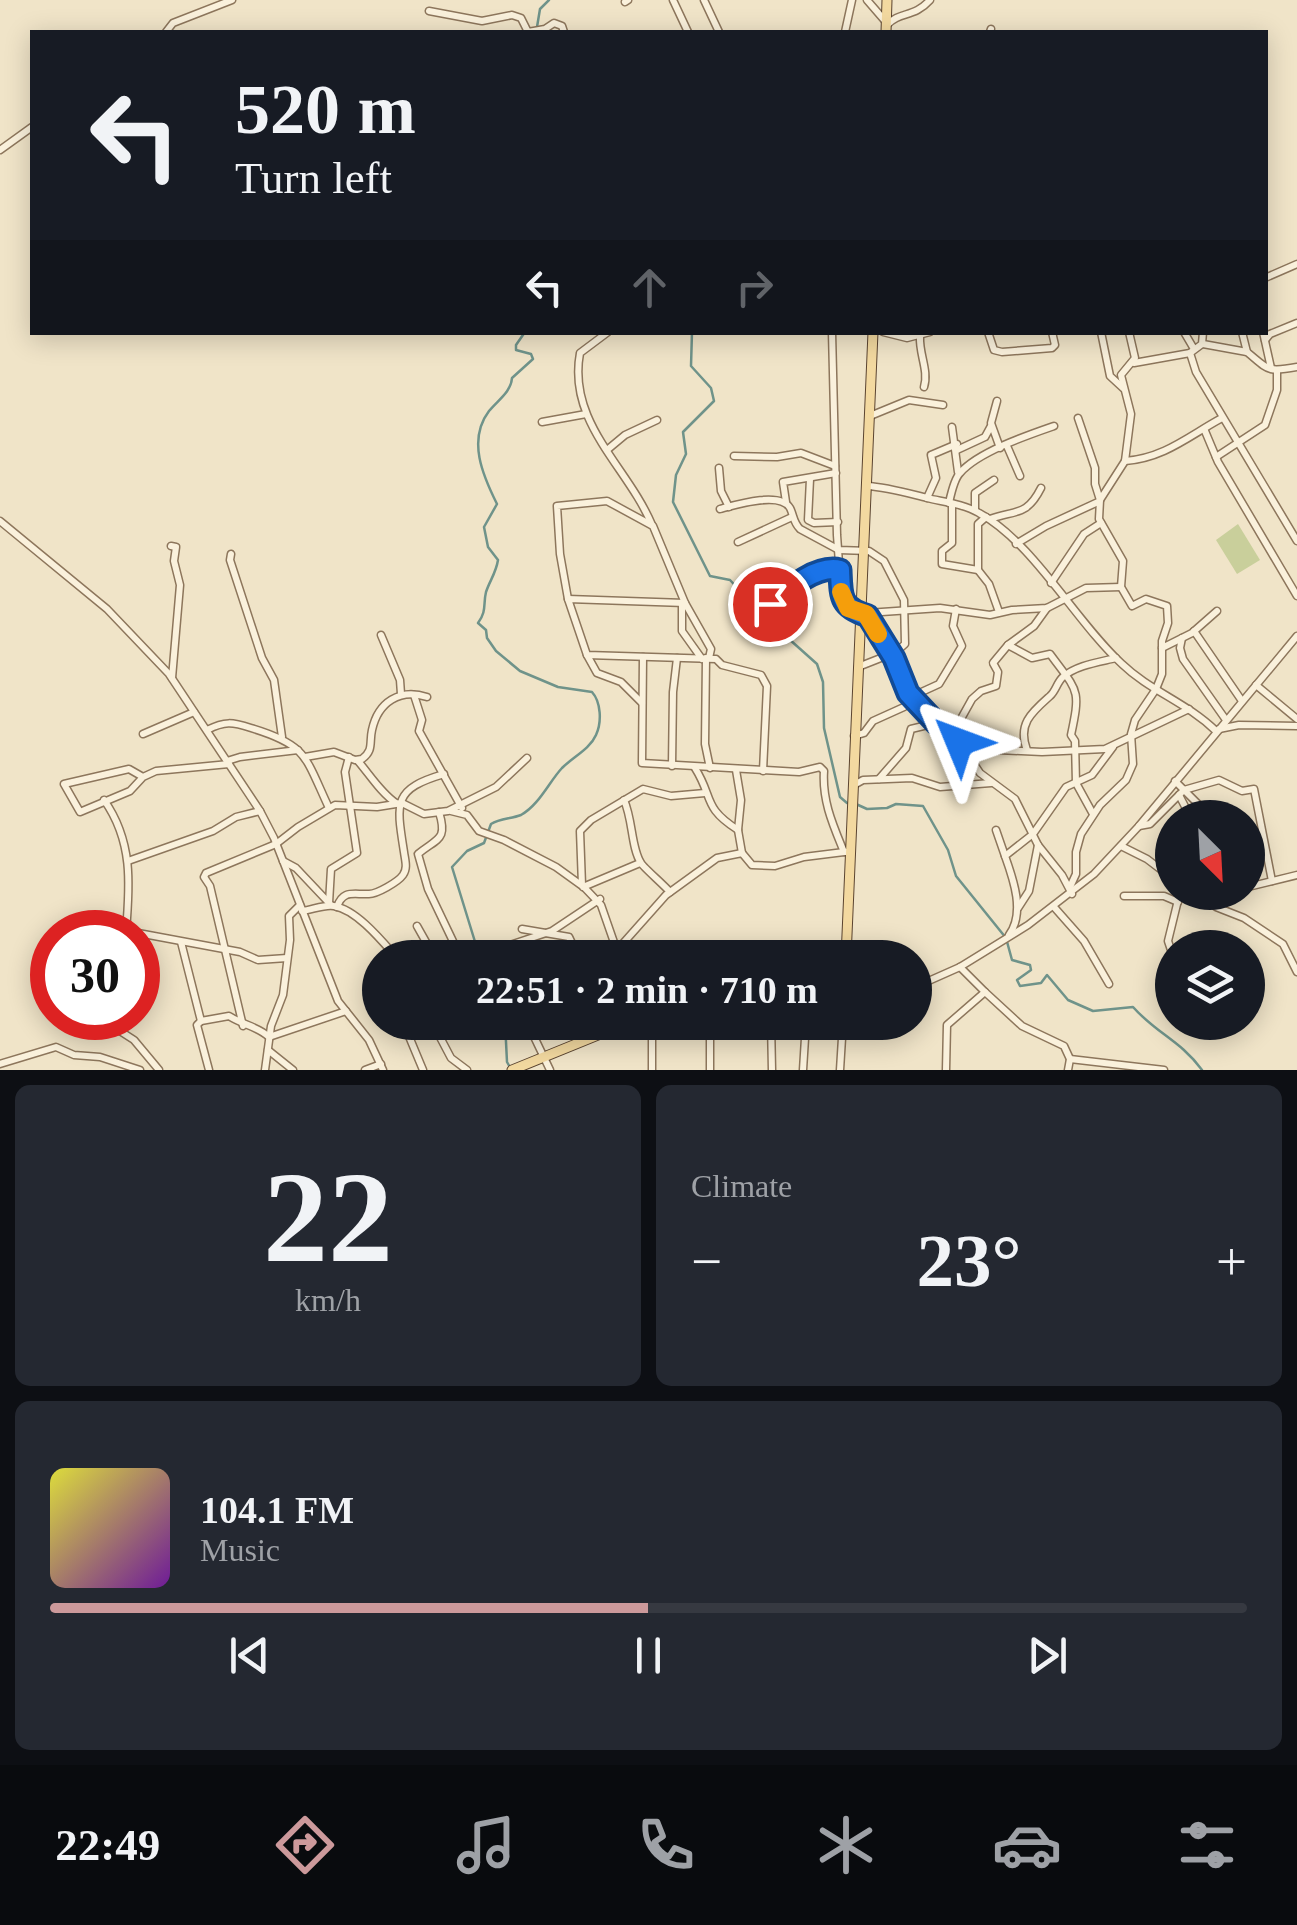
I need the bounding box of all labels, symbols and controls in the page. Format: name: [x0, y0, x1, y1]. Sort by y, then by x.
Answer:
icon: left: [70, 70, 200, 200]
text: 520 m: [235, 71, 416, 148]
text: Turn left: [235, 153, 392, 203]
icon: left: [517, 260, 572, 315]
icon: ahead: [622, 260, 677, 315]
icon: right: [727, 260, 782, 315]
pin: [728, 562, 813, 647]
icon: arrive: [743, 577, 798, 632]
position arrow: [907, 690, 1011, 794]
north arrow: [1155, 800, 1265, 910]
map controls: [1155, 800, 1265, 1040]
speed limit sign: 30: [30, 910, 160, 1040]
button: layers: [1155, 930, 1265, 1040]
text: 22:51 · 2 min · 710 m: [476, 969, 818, 1011]
text: 22: [263, 1145, 393, 1289]
text: Climate: [691, 1168, 792, 1204]
text: 23°: [917, 1219, 1022, 1302]
text: −: [691, 1231, 722, 1292]
text: +: [1216, 1231, 1247, 1292]
text: km/h: [295, 1282, 361, 1318]
text: 104.1 FM: [200, 1489, 354, 1531]
text: Music: [200, 1532, 280, 1568]
icon: previous: [222, 1628, 277, 1683]
icon: pause: [621, 1628, 676, 1683]
icon: next: [1020, 1628, 1075, 1683]
icon: directions: [270, 1810, 340, 1880]
icon: music: [451, 1810, 521, 1880]
icon: phone: [631, 1810, 701, 1880]
icon: climate: [811, 1810, 881, 1880]
icon: car: [992, 1810, 1062, 1880]
icon: filters: [1172, 1810, 1242, 1880]
text: 22:49: [55, 1820, 160, 1870]

